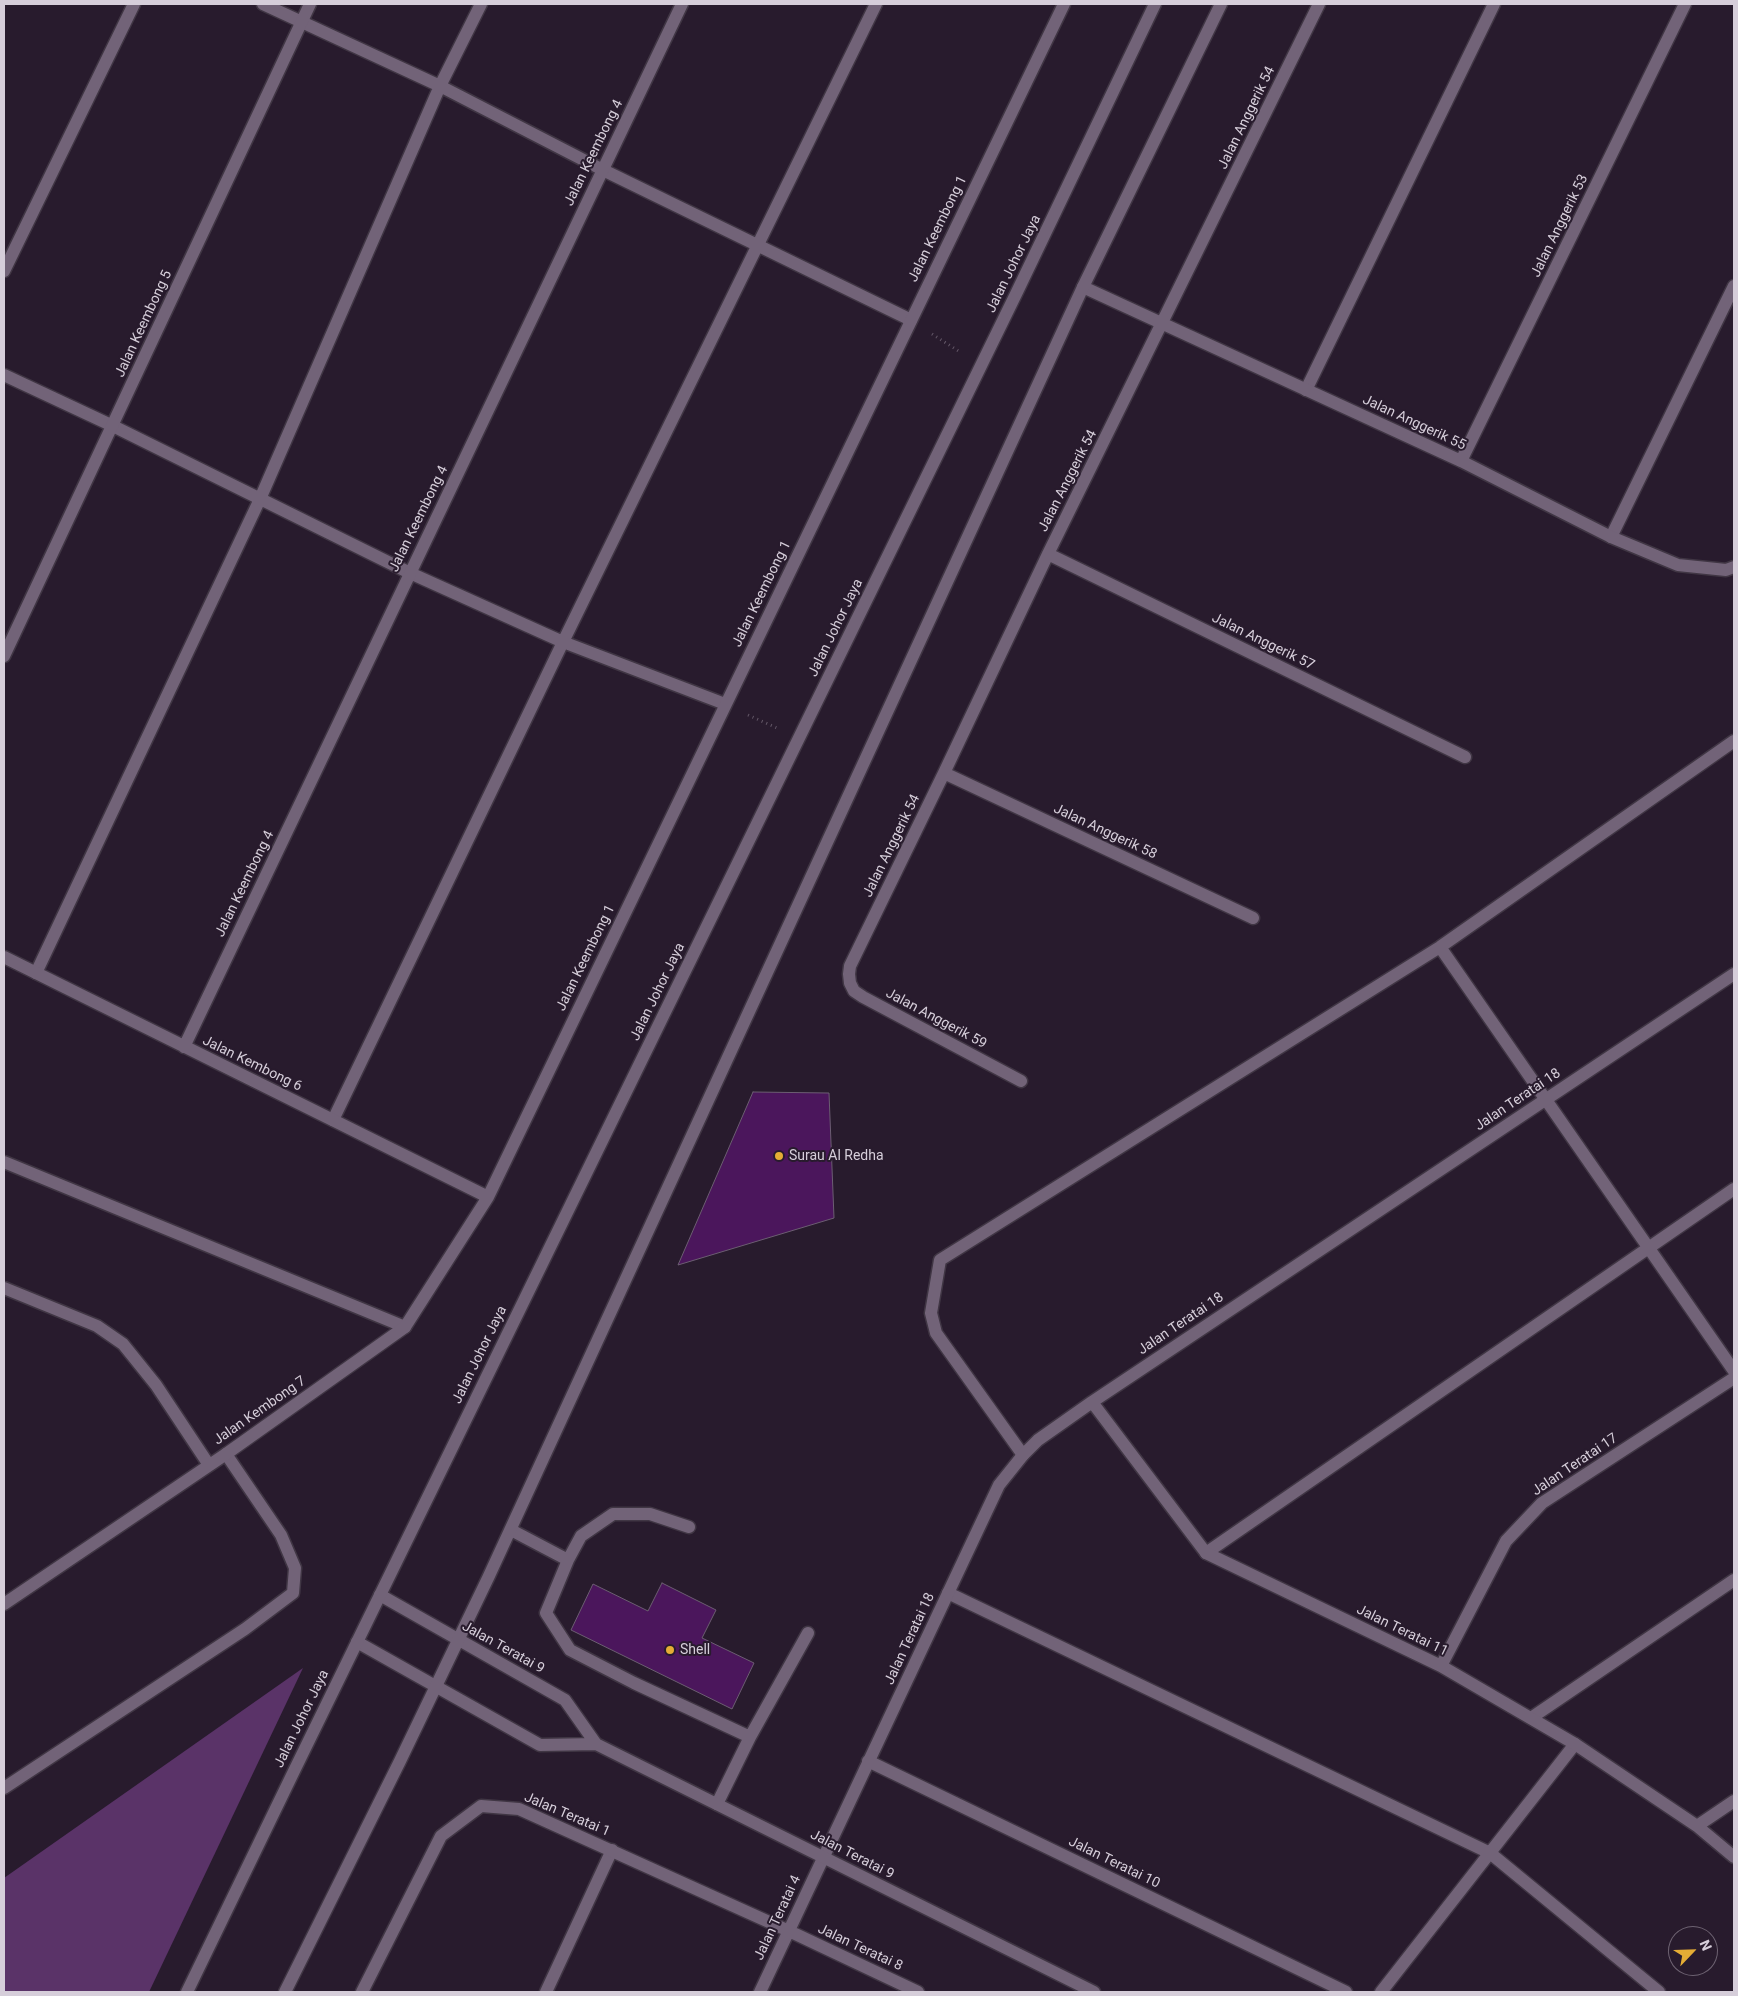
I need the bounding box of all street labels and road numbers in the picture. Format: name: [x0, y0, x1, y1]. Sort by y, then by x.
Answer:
street label: Jalan Anggerik 54: [1215, 64, 1279, 172]
street label: Jalan Keembong 4: [561, 97, 627, 209]
street label: Jalan Anggerik 53: [1528, 172, 1592, 280]
street label: Jalan Keembong 1: [905, 173, 971, 285]
street label: Jalan Johor Jaya: [983, 212, 1045, 316]
street label: Jalan Keembong 5: [112, 268, 176, 380]
street label: Jalan Anggerik 55: [1360, 392, 1468, 454]
street label: Jalan Anggerik 54: [1035, 427, 1101, 535]
street label: Jalan Keembong 4: [386, 463, 452, 575]
street label: Jalan Keembong 1: [729, 538, 795, 650]
street label: Jalan Johor Jaya: [805, 576, 867, 680]
street label: Jalan Anggerik 57: [1209, 610, 1317, 674]
street label: Jalan Anggerik 54: [860, 792, 924, 900]
street label: Jalan Anggerik 58: [1051, 801, 1159, 863]
street label: Jalan Keembong 4: [212, 828, 278, 940]
street label: Jalan Keembong 1: [553, 902, 619, 1014]
street label: Jalan Johor Jaya: [627, 940, 689, 1044]
street label: Jalan Anggerik 59: [883, 985, 989, 1053]
street label: Jalan Kembong 6: [199, 1033, 305, 1095]
street label: Jalan Teratai 18: [1472, 1065, 1564, 1135]
street label: Jalan Teratai 18: [1135, 1289, 1227, 1359]
street label: Jalan Johor Jaya: [449, 1303, 511, 1407]
street label: Jalan Kembong 7: [211, 1373, 309, 1449]
street label: Jalan Teratai 17: [1529, 1430, 1621, 1500]
street label: Jalan Teratai 18: [881, 1590, 939, 1688]
street label: Jalan Teratai 11: [1354, 1602, 1450, 1660]
street label: Jalan Teratai 9: [459, 1618, 547, 1678]
street label: Jalan Johor Jaya: [271, 1667, 333, 1771]
street label: Jalan Teratai 1: [522, 1789, 612, 1841]
street label: Jalan Teratai 9: [807, 1827, 897, 1883]
street label: Jalan Teratai 10: [1066, 1834, 1162, 1892]
street label: Jalan Teratai 4: [751, 1873, 805, 1963]
street label: Jalan Teratai 8: [815, 1921, 905, 1975]

